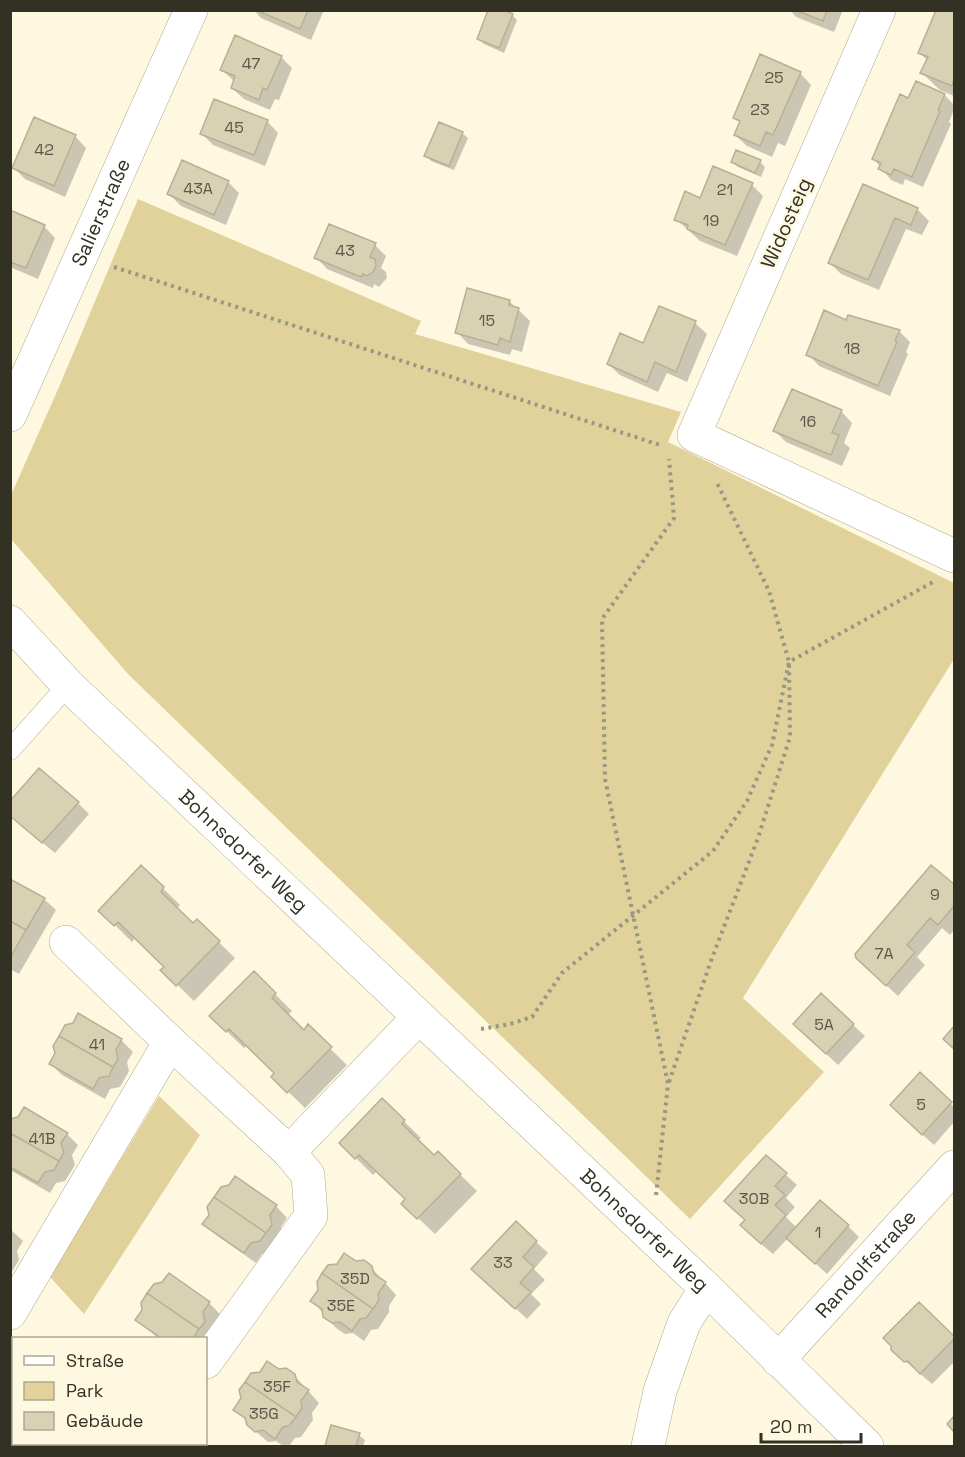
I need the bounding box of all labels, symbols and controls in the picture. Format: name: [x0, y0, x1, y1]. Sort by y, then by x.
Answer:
house number: 47: [242, 53, 260, 74]
house number: 25: [764, 67, 784, 88]
house number: 23: [750, 99, 770, 120]
house number: 45: [224, 117, 244, 138]
house number: 42: [34, 139, 54, 160]
street label: Salierstraße: [65, 154, 136, 270]
street label: Widosteig: [755, 174, 817, 272]
house number: 43A: [183, 178, 213, 199]
house number: 21: [717, 179, 733, 200]
house number: 19: [703, 210, 719, 231]
house number: 43: [335, 240, 355, 261]
house number: 15: [479, 310, 495, 331]
house number: 18: [844, 338, 860, 359]
house number: 16: [800, 411, 816, 432]
street label: Bohnsdorfer Weg: [173, 784, 313, 918]
house number: 9: [930, 884, 940, 905]
house number: 7A: [874, 943, 894, 964]
house number: 5A: [814, 1014, 834, 1035]
house number: 41: [89, 1034, 105, 1055]
house number: 5: [916, 1094, 926, 1115]
house number: 41B: [29, 1128, 55, 1149]
street label: Bohnsdorfer Weg: [575, 1163, 715, 1297]
house number: 30B: [739, 1188, 769, 1209]
street label: Randolfstraße: [810, 1204, 922, 1324]
house number: 1: [815, 1222, 821, 1243]
house number: 33: [493, 1252, 513, 1273]
house number: 35D: [340, 1268, 370, 1289]
house number: 35E: [327, 1295, 355, 1316]
legend: [12, 1337, 207, 1445]
text: Straße: [66, 1349, 124, 1372]
house number: 35F: [263, 1376, 291, 1397]
text: Park: [66, 1379, 104, 1402]
house number: 35G: [249, 1403, 279, 1424]
scale bar: [761, 1406, 862, 1444]
text: Gebäude: [66, 1409, 144, 1432]
text: 20 m: [770, 1415, 813, 1438]

